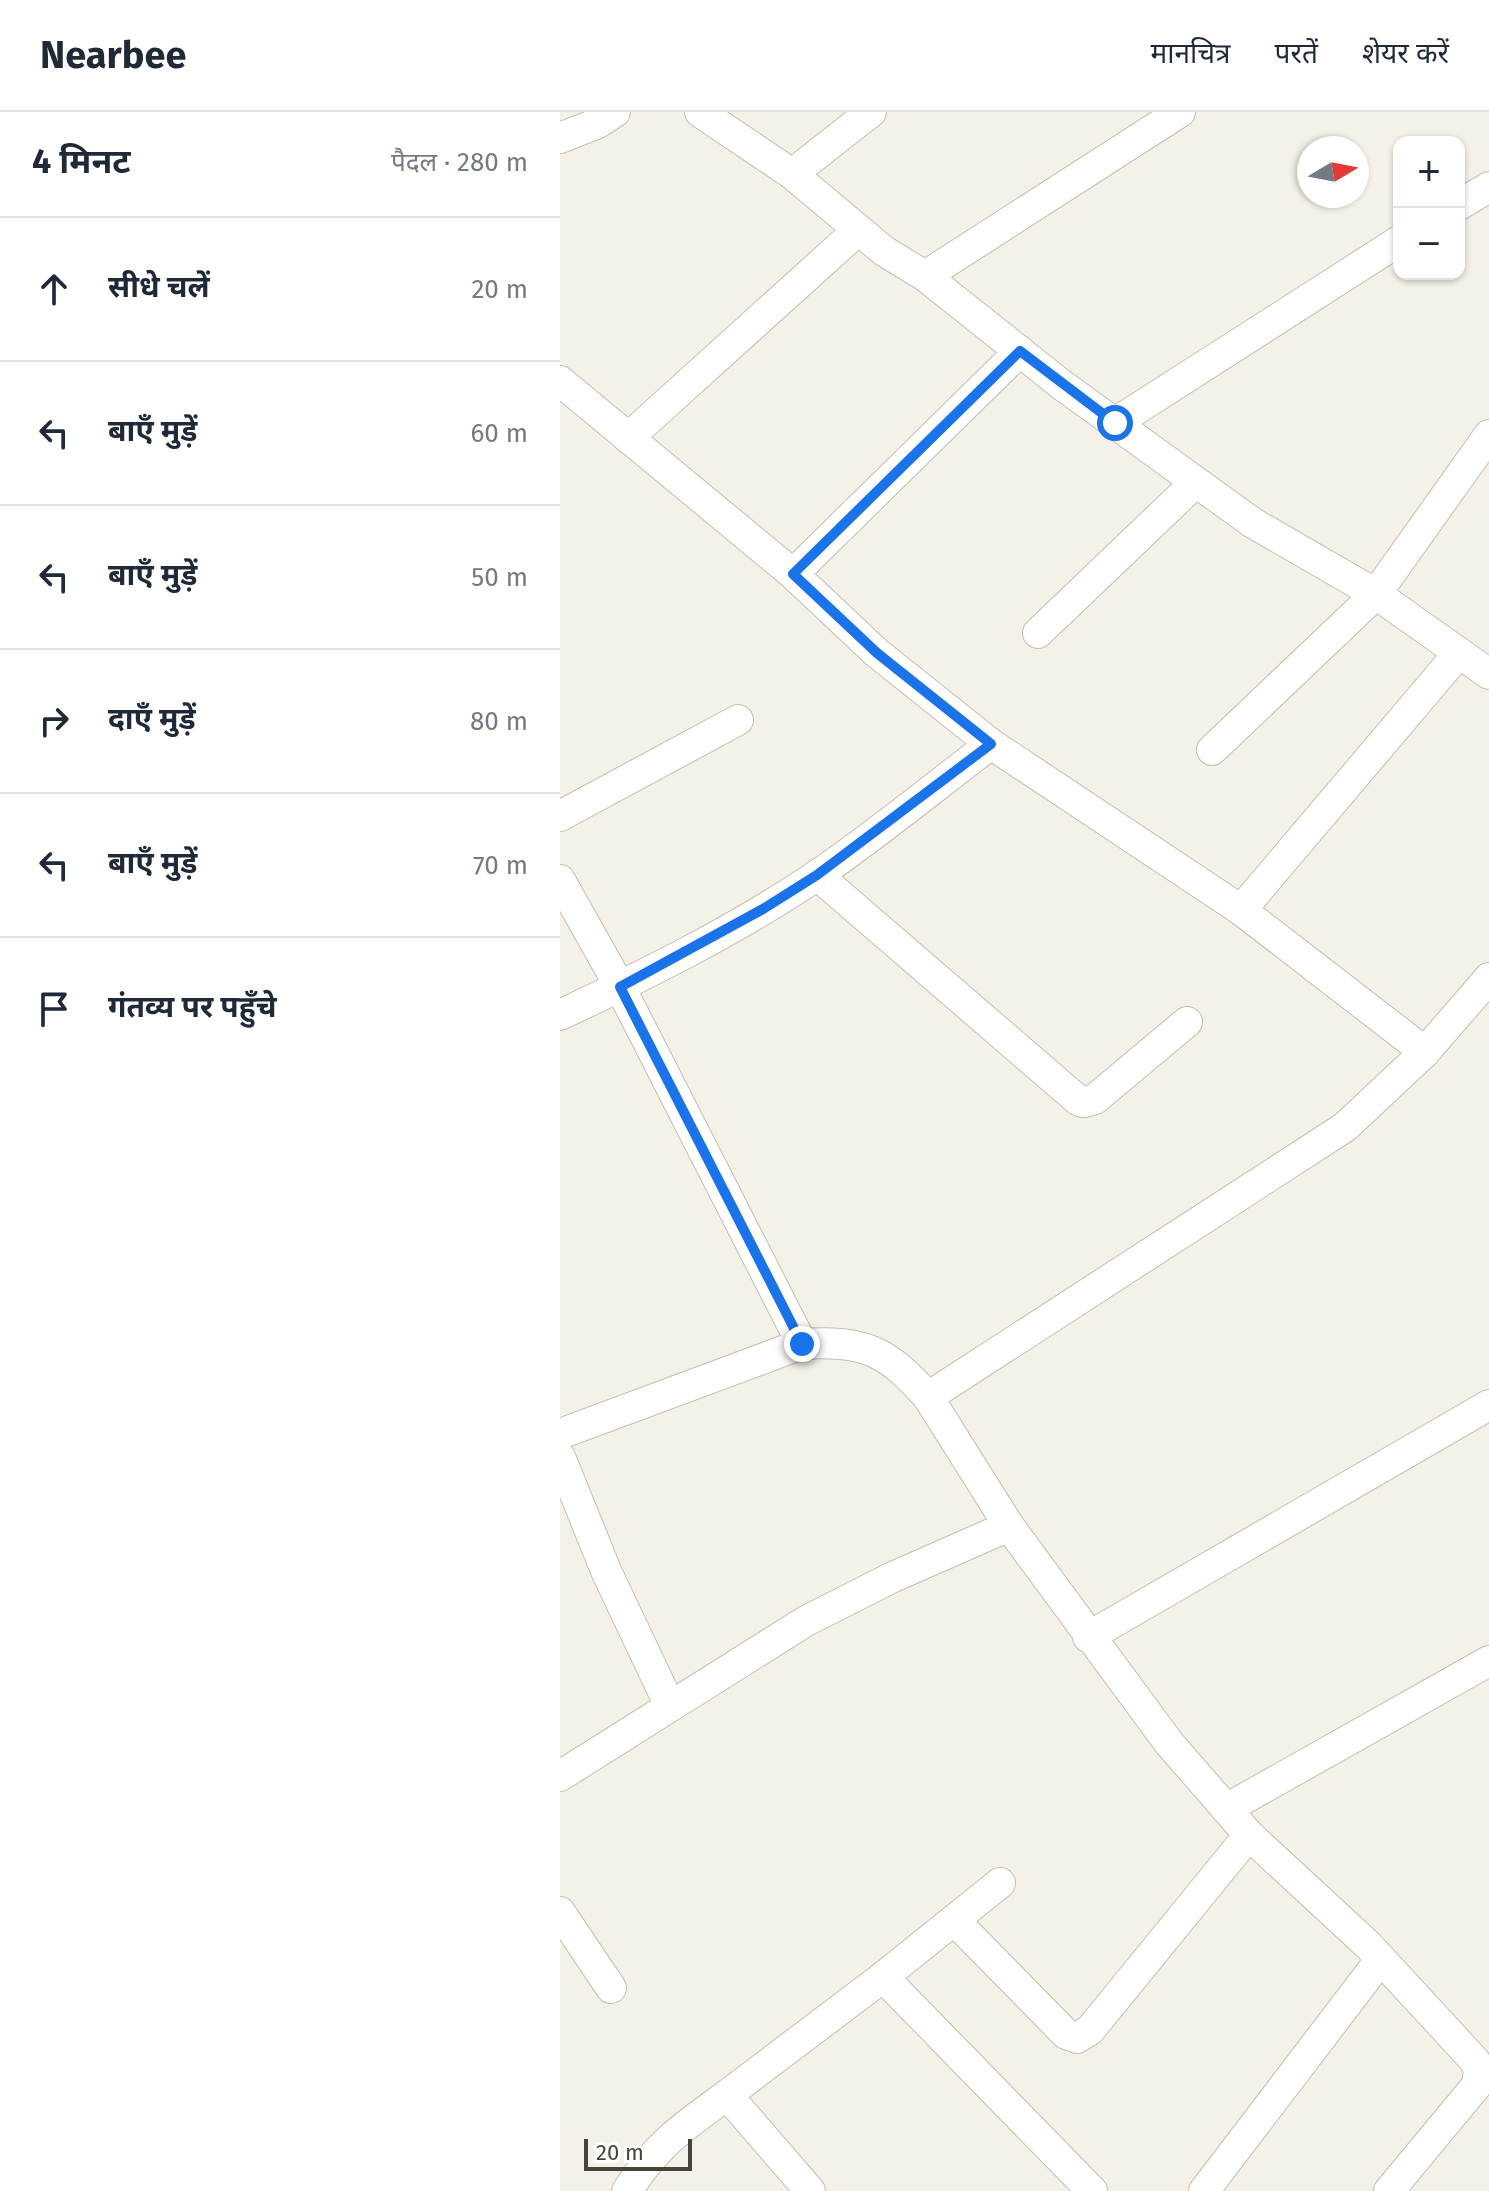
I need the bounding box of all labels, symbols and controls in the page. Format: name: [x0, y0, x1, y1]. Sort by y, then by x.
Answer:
text: Nearbee: [40, 32, 187, 78]
text: मानचित्र: [1151, 37, 1231, 70]
text: परतें: [1275, 37, 1318, 70]
text: शेयर करें: [1362, 37, 1449, 70]
north arrow: [1297, 136, 1369, 208]
map controls: [1393, 136, 1465, 280]
button: +: [1393, 136, 1465, 208]
text: 4 मिनट: [32, 141, 131, 182]
text: पैदल · 280 m: [391, 147, 528, 178]
button: −: [1393, 208, 1465, 280]
icon: ahead: [32, 267, 76, 311]
text: सीधे चलें: [108, 269, 210, 305]
text: 20 m: [471, 274, 528, 305]
route start: [1097, 405, 1133, 441]
icon: left: [32, 411, 76, 455]
text: बाएँ मुड़ें: [108, 413, 197, 449]
text: 60 m: [470, 418, 528, 449]
icon: left: [32, 555, 76, 599]
text: बाएँ मुड़ें: [108, 557, 197, 593]
text: 50 m: [471, 562, 528, 593]
icon: right: [32, 699, 76, 743]
text: दाएँ मुड़ें: [108, 701, 196, 737]
text: 80 m: [470, 706, 528, 737]
icon: left: [32, 843, 76, 887]
text: बाएँ मुड़ें: [108, 845, 197, 881]
text: 70 m: [473, 850, 528, 881]
icon: arrive: [32, 987, 76, 1031]
text: गंतव्य पर पहुँचे: [108, 989, 276, 1025]
route end: [784, 1326, 820, 1362]
scale bar: [584, 2135, 692, 2171]
text: 20 m: [596, 2139, 644, 2166]

